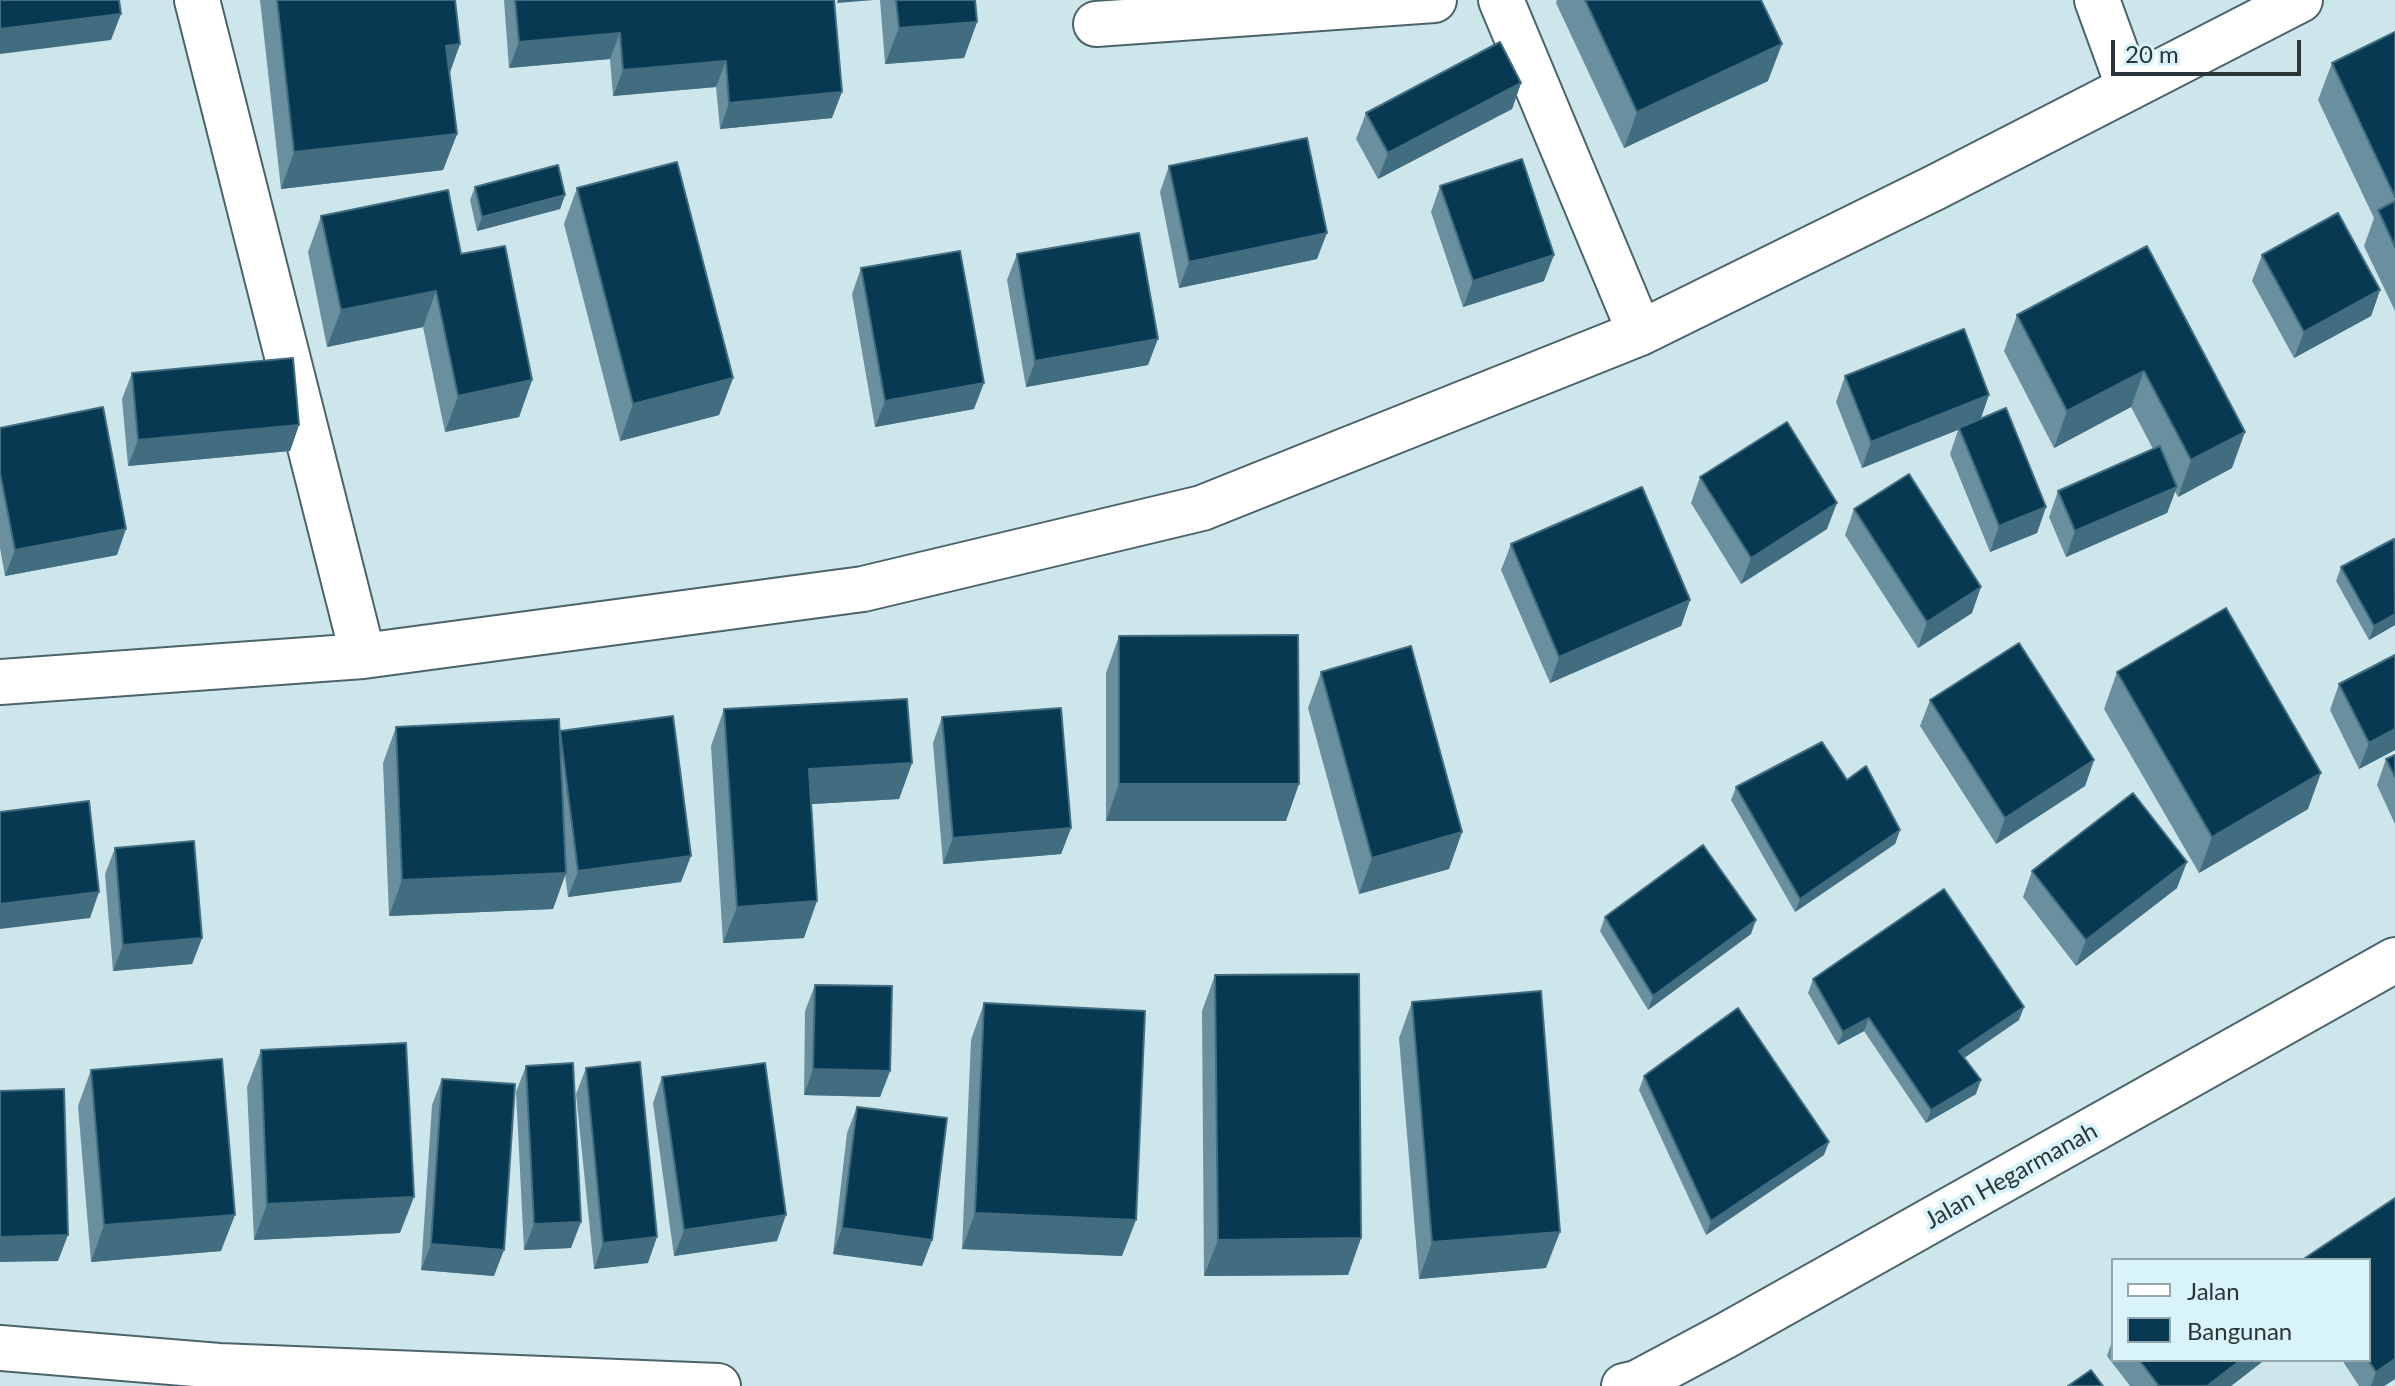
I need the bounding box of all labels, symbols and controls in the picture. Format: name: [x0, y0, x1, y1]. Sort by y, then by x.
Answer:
scale bar: [2115, 24, 2305, 74]
text: 20 m: [2125, 39, 2179, 68]
street label: Jalan Hegarmanah: [1920, 1117, 2102, 1235]
legend: [2111, 1258, 2371, 1362]
text: Jalan: [2187, 1276, 2240, 1305]
text: Bangunan: [2187, 1316, 2292, 1345]

